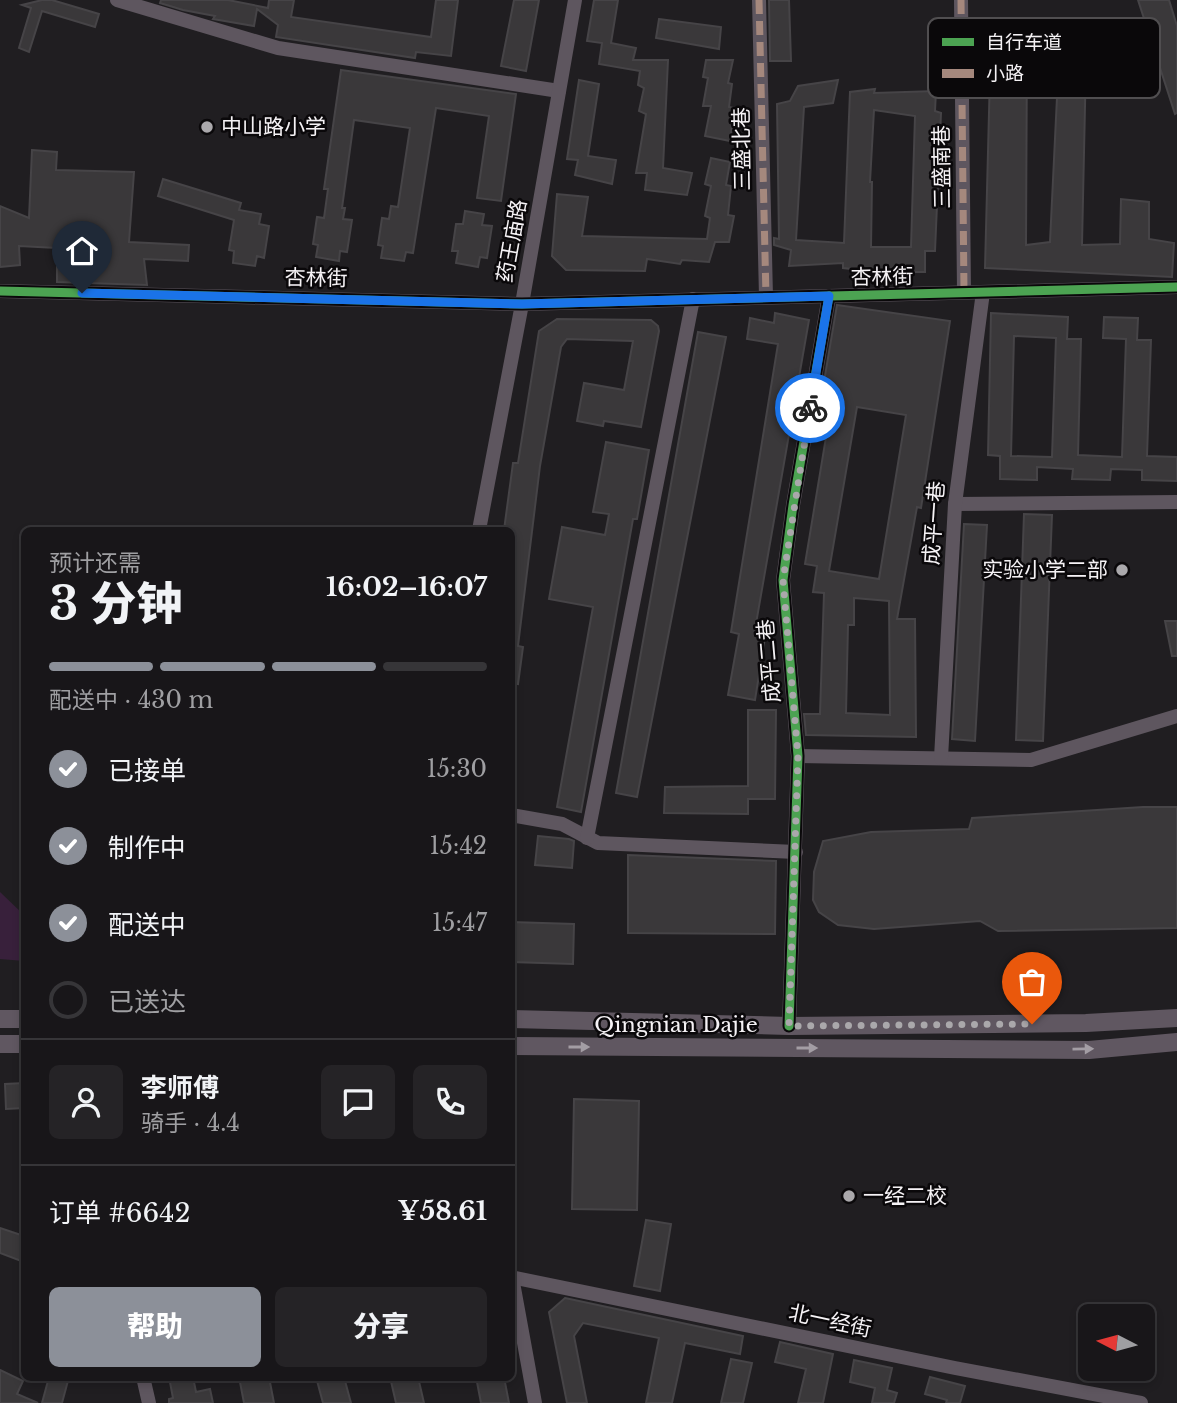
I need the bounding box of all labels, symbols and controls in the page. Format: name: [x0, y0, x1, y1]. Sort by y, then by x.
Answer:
legend: [928, 18, 1160, 98]
text: 自行车道: [986, 31, 1062, 54]
text: 小路: [986, 62, 1024, 85]
street label: 三盛北巷: [728, 107, 756, 191]
place label: 中山路小学: [221, 114, 326, 140]
marker: 中山路小学: [199, 119, 215, 135]
street label: 三盛南巷: [928, 125, 956, 209]
street label: 药王庙路: [492, 197, 532, 285]
pin: [52, 221, 112, 293]
icon: home: [63, 232, 101, 270]
street label: 杏林街: [850, 263, 914, 291]
street label: 杏林街: [284, 264, 348, 292]
courier: [775, 373, 845, 443]
icon: bike: [791, 389, 829, 427]
street label: 成平一巷: [918, 480, 950, 566]
text: 预计还需: [49, 549, 141, 577]
place label: 实验小学二部: [982, 557, 1108, 583]
marker: 实验小学二部: [1114, 562, 1130, 578]
text: 16:02–16:07: [326, 571, 487, 603]
text: 3 分钟: [49, 575, 183, 632]
street label: 成平二巷: [752, 618, 786, 704]
text: 配送中 · 430 m: [49, 686, 213, 714]
icon: check: [49, 750, 87, 788]
text: 已接单: [108, 755, 186, 787]
text: 15:30: [427, 755, 487, 783]
icon: check: [49, 827, 87, 865]
text: 制作中: [108, 832, 186, 864]
text: 15:42: [430, 832, 487, 860]
icon: check: [49, 904, 87, 942]
text: 配送中: [108, 909, 186, 941]
text: 15:47: [432, 909, 487, 937]
pin: [1002, 952, 1062, 1024]
icon: bag: [1013, 963, 1051, 1001]
text: 已送达: [108, 986, 186, 1018]
street label: Qingnian Dajie: [594, 1012, 758, 1038]
one-way arrow: [568, 1041, 590, 1053]
one-way arrow: [796, 1042, 818, 1054]
one-way arrow: [1072, 1043, 1094, 1055]
button: person: [49, 1065, 123, 1139]
button: chat: [321, 1065, 395, 1139]
button: phone: [413, 1065, 487, 1139]
text: 李师傅: [141, 1072, 219, 1104]
text: 骑手 · 4.4: [141, 1109, 240, 1137]
place label: 一经二校: [863, 1183, 947, 1209]
marker: 一经二校: [841, 1188, 857, 1204]
text: ¥58.61: [398, 1195, 487, 1227]
text: 订单 #6642: [49, 1197, 190, 1229]
button: 帮助: [49, 1287, 261, 1367]
button: 分享: [275, 1287, 487, 1367]
street label: 北一经街: [786, 1300, 874, 1342]
north arrow: [1078, 1304, 1155, 1381]
map controls: [1078, 1304, 1155, 1381]

